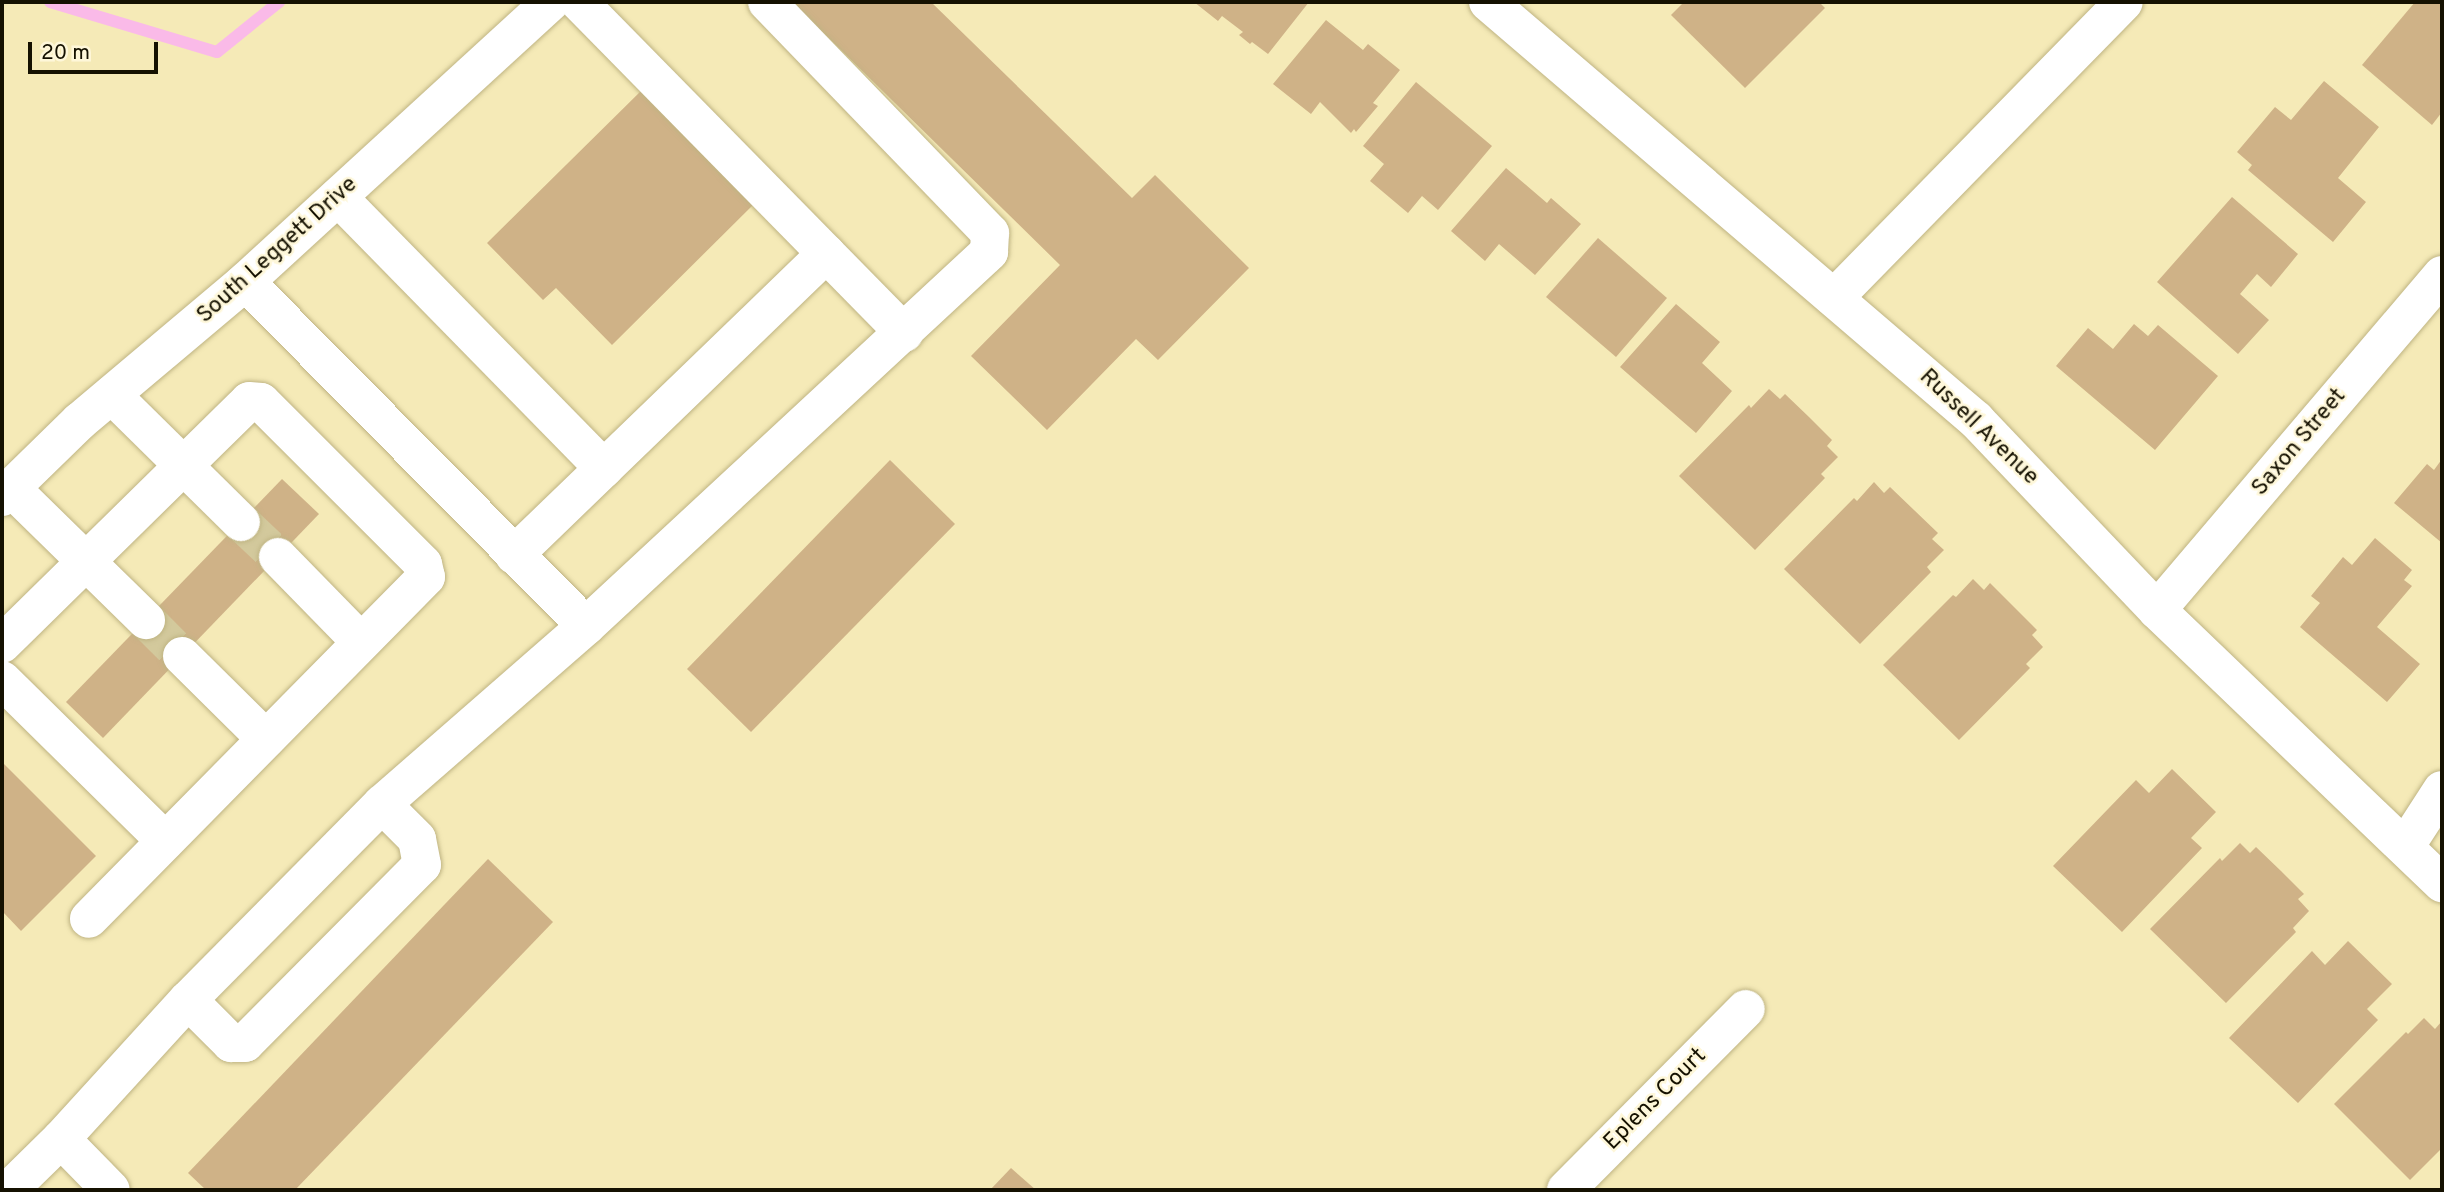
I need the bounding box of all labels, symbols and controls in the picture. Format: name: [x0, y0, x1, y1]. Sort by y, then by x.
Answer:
scale bar: [32, 28, 161, 72]
text: 20 m: [41, 40, 90, 67]
street label: South Leggett Drive: [192, 172, 364, 330]
street label: Russell Avenue: [1912, 364, 2044, 492]
street label: Saxon Street: [2247, 384, 2353, 502]
street label: Eplens Court: [1599, 1043, 1713, 1157]

